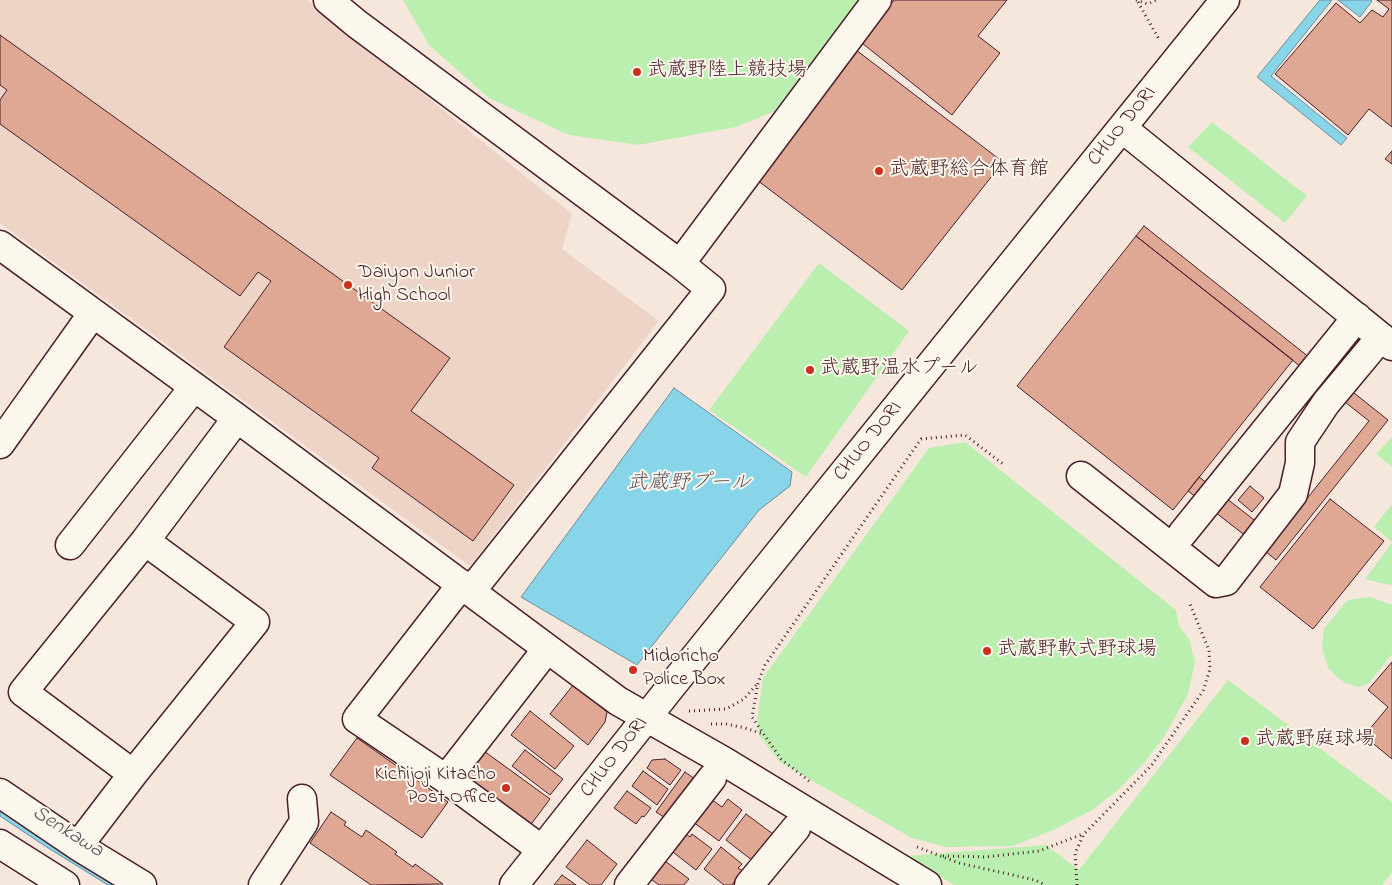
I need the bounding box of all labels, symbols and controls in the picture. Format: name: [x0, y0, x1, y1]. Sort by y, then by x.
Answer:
place label: 武蔵野陸上競技場: [647, 60, 807, 84]
marker: 武蔵野陸上競技場: [631, 66, 643, 78]
street label: CHUO DORI: [1084, 82, 1162, 172]
place label: 武蔵野総合体育館: [889, 159, 1049, 183]
marker: 武蔵野総合体育館: [873, 165, 885, 177]
place label: Daiyon Junior High School: [358, 262, 475, 309]
marker: Daiyon Junior High School: [342, 279, 354, 291]
place label: 武蔵野温水プール: [820, 358, 979, 382]
marker: 武蔵野温水プール: [804, 364, 816, 376]
street label: CHUO DORI: [830, 397, 908, 487]
water label: 武蔵野プール: [627, 472, 751, 498]
place label: 武蔵野軟式野球場: [997, 639, 1157, 663]
marker: 武蔵野軟式野球場: [981, 645, 993, 657]
place label: Midoricho Police Box: [643, 646, 726, 693]
marker: Midoricho Police Box: [627, 664, 639, 676]
street label: CHUO DORI: [576, 713, 654, 803]
place label: 武蔵野庭球場: [1255, 729, 1375, 753]
marker: 武蔵野庭球場: [1239, 735, 1251, 747]
place label: Kichijoji Kitacho Post Office: [375, 764, 496, 811]
marker: Kichijoji Kitacho Post Office: [500, 782, 512, 794]
water label: Senkawa: [27, 801, 107, 865]

